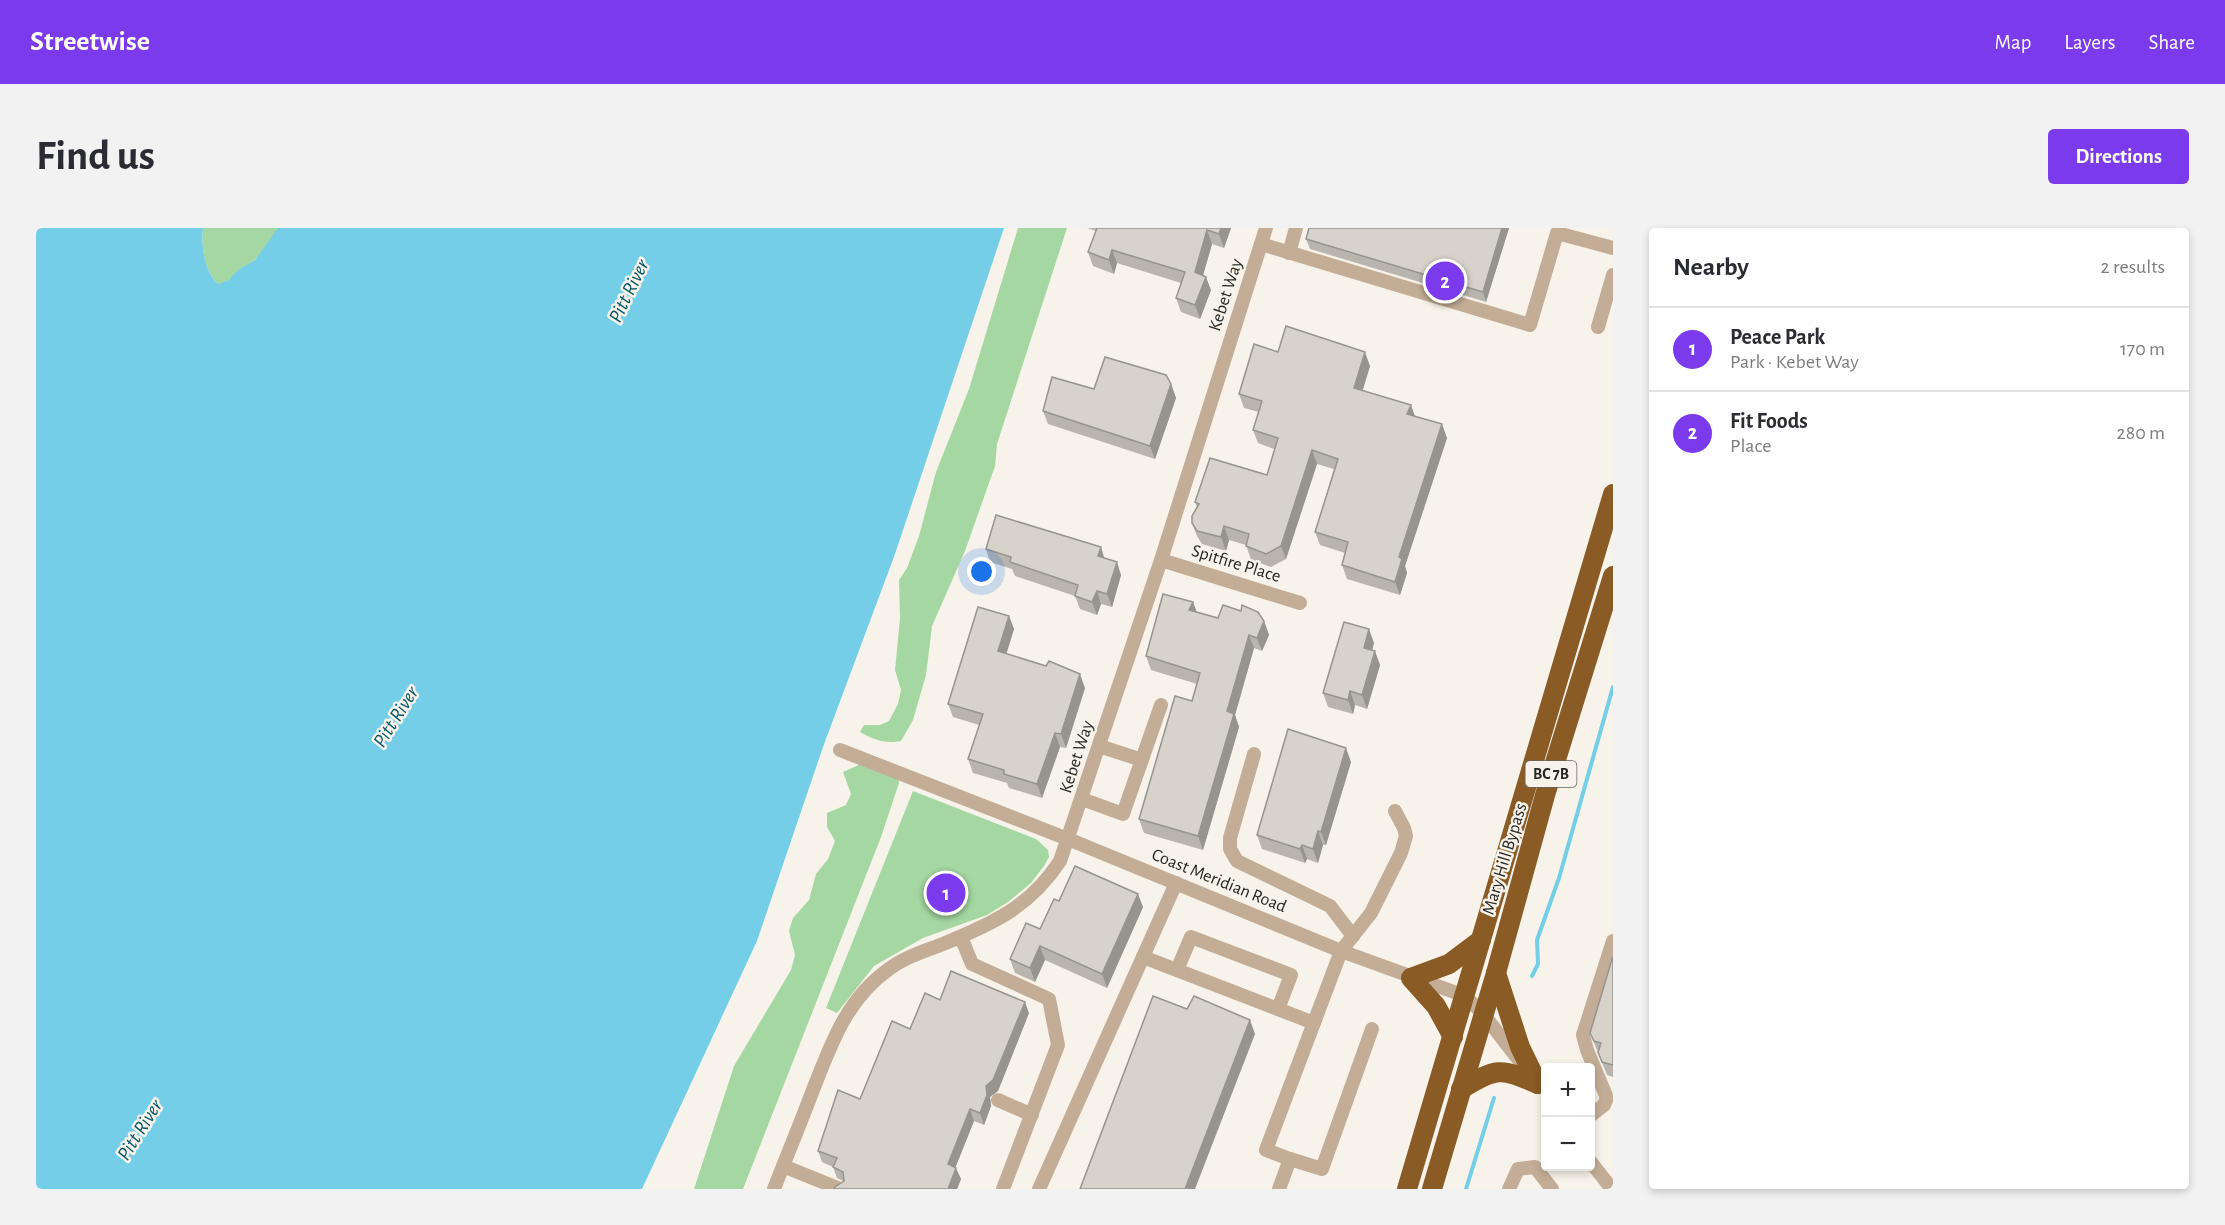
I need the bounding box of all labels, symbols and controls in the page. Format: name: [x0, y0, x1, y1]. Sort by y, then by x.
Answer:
text: Streetwise: [30, 28, 150, 56]
text: Map: [1995, 32, 2031, 53]
text: Layers: [2064, 32, 2115, 53]
text: Share: [2148, 32, 2195, 53]
button: Directions: [2048, 129, 2189, 184]
text: Find us: [36, 135, 155, 177]
text: Nearby: [1673, 254, 1749, 280]
water label: Pitt River: [605, 256, 653, 326]
street label: Kebet Way: [1206, 256, 1246, 333]
text: 2 results: [2101, 257, 2165, 277]
pin: 2: [1426, 259, 1464, 304]
text: Peace Park: [1730, 326, 1825, 348]
text: 1: [1689, 339, 1696, 359]
text: 170 m: [2120, 339, 2165, 359]
text: Park · Kebet Way: [1730, 352, 1859, 372]
text: Fit Foods: [1730, 410, 1808, 432]
text: 2: [1688, 423, 1697, 443]
text: 280 m: [2117, 423, 2165, 443]
text: Place: [1730, 436, 1771, 456]
street label: Spitfire Place: [1189, 542, 1283, 586]
your location: [967, 557, 996, 586]
water label: Pitt River: [370, 683, 423, 751]
street label: Kebet Way: [1057, 718, 1097, 795]
road number: BC 7B: [1526, 761, 1576, 787]
street label: Mary Hill Bypass: [1480, 801, 1530, 917]
street label: Coast Meridian Road: [1149, 846, 1289, 916]
pin: 1: [926, 870, 966, 916]
map controls: [1541, 1063, 1595, 1171]
button: +: [1541, 1063, 1595, 1117]
water label: Pitt River: [114, 1096, 167, 1164]
button: −: [1541, 1117, 1595, 1171]

